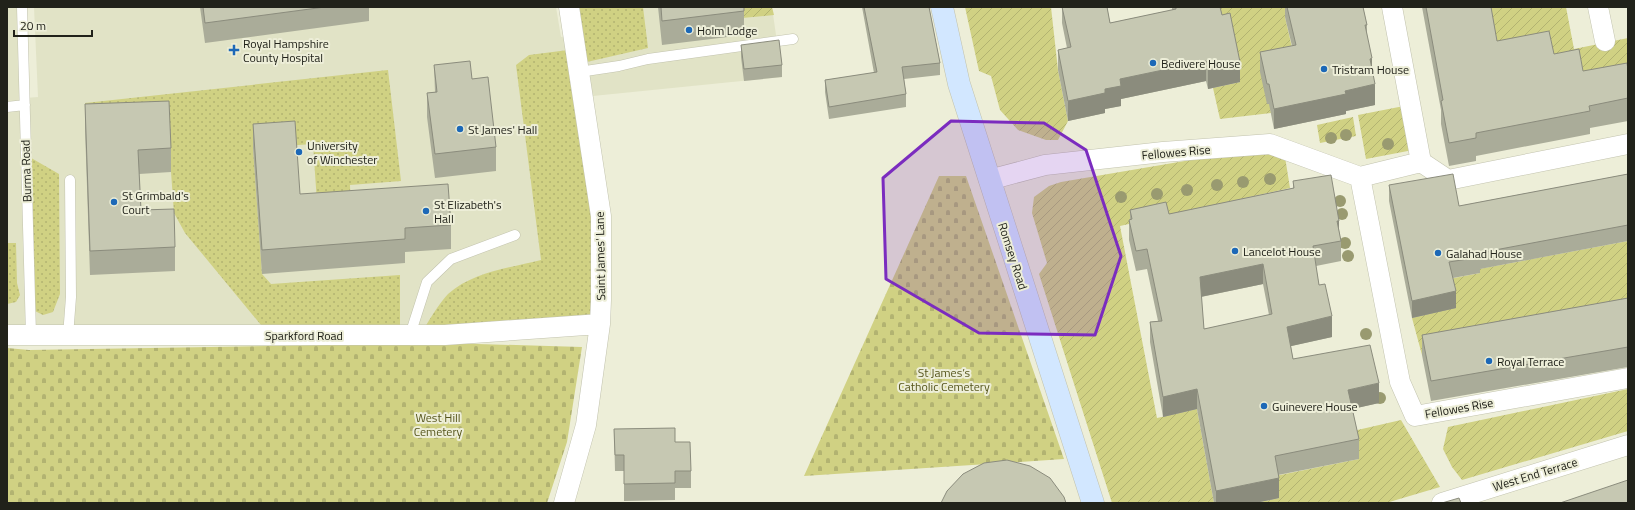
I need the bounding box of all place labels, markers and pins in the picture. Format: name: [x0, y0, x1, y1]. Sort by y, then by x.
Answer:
place label: Holm Lodge: [697, 21, 757, 40]
marker: Holm Lodge: [684, 25, 694, 35]
place label: Royal Hampshire County Hospital: [243, 34, 329, 67]
marker: Royal Hampshire County Hospital: [228, 44, 240, 56]
place label: Bedivere House: [1161, 54, 1240, 73]
marker: Bedivere House: [1148, 58, 1158, 68]
place label: Tristram House: [1332, 60, 1409, 79]
marker: Tristram House: [1319, 64, 1329, 74]
place label: St James' Hall: [468, 120, 537, 139]
marker: St James' Hall: [455, 124, 465, 134]
place label: University of Winchester: [307, 136, 377, 169]
marker: University of Winchester: [294, 147, 304, 157]
place label: St Grimbald's Court: [122, 186, 189, 219]
place label: St Elizabeth's Hall: [434, 195, 502, 228]
marker: St Grimbald's Court: [109, 197, 119, 207]
marker: St Elizabeth's Hall: [421, 206, 431, 216]
place label: Lancelot House: [1243, 242, 1321, 261]
place label: Galahad House: [1446, 244, 1522, 263]
marker: Lancelot House: [1230, 246, 1240, 256]
marker: Galahad House: [1433, 248, 1443, 258]
place label: Royal Terrace: [1497, 352, 1564, 371]
marker: Royal Terrace: [1484, 356, 1494, 366]
place label: Guinevere House: [1272, 397, 1358, 416]
marker: Guinevere House: [1259, 401, 1269, 411]

